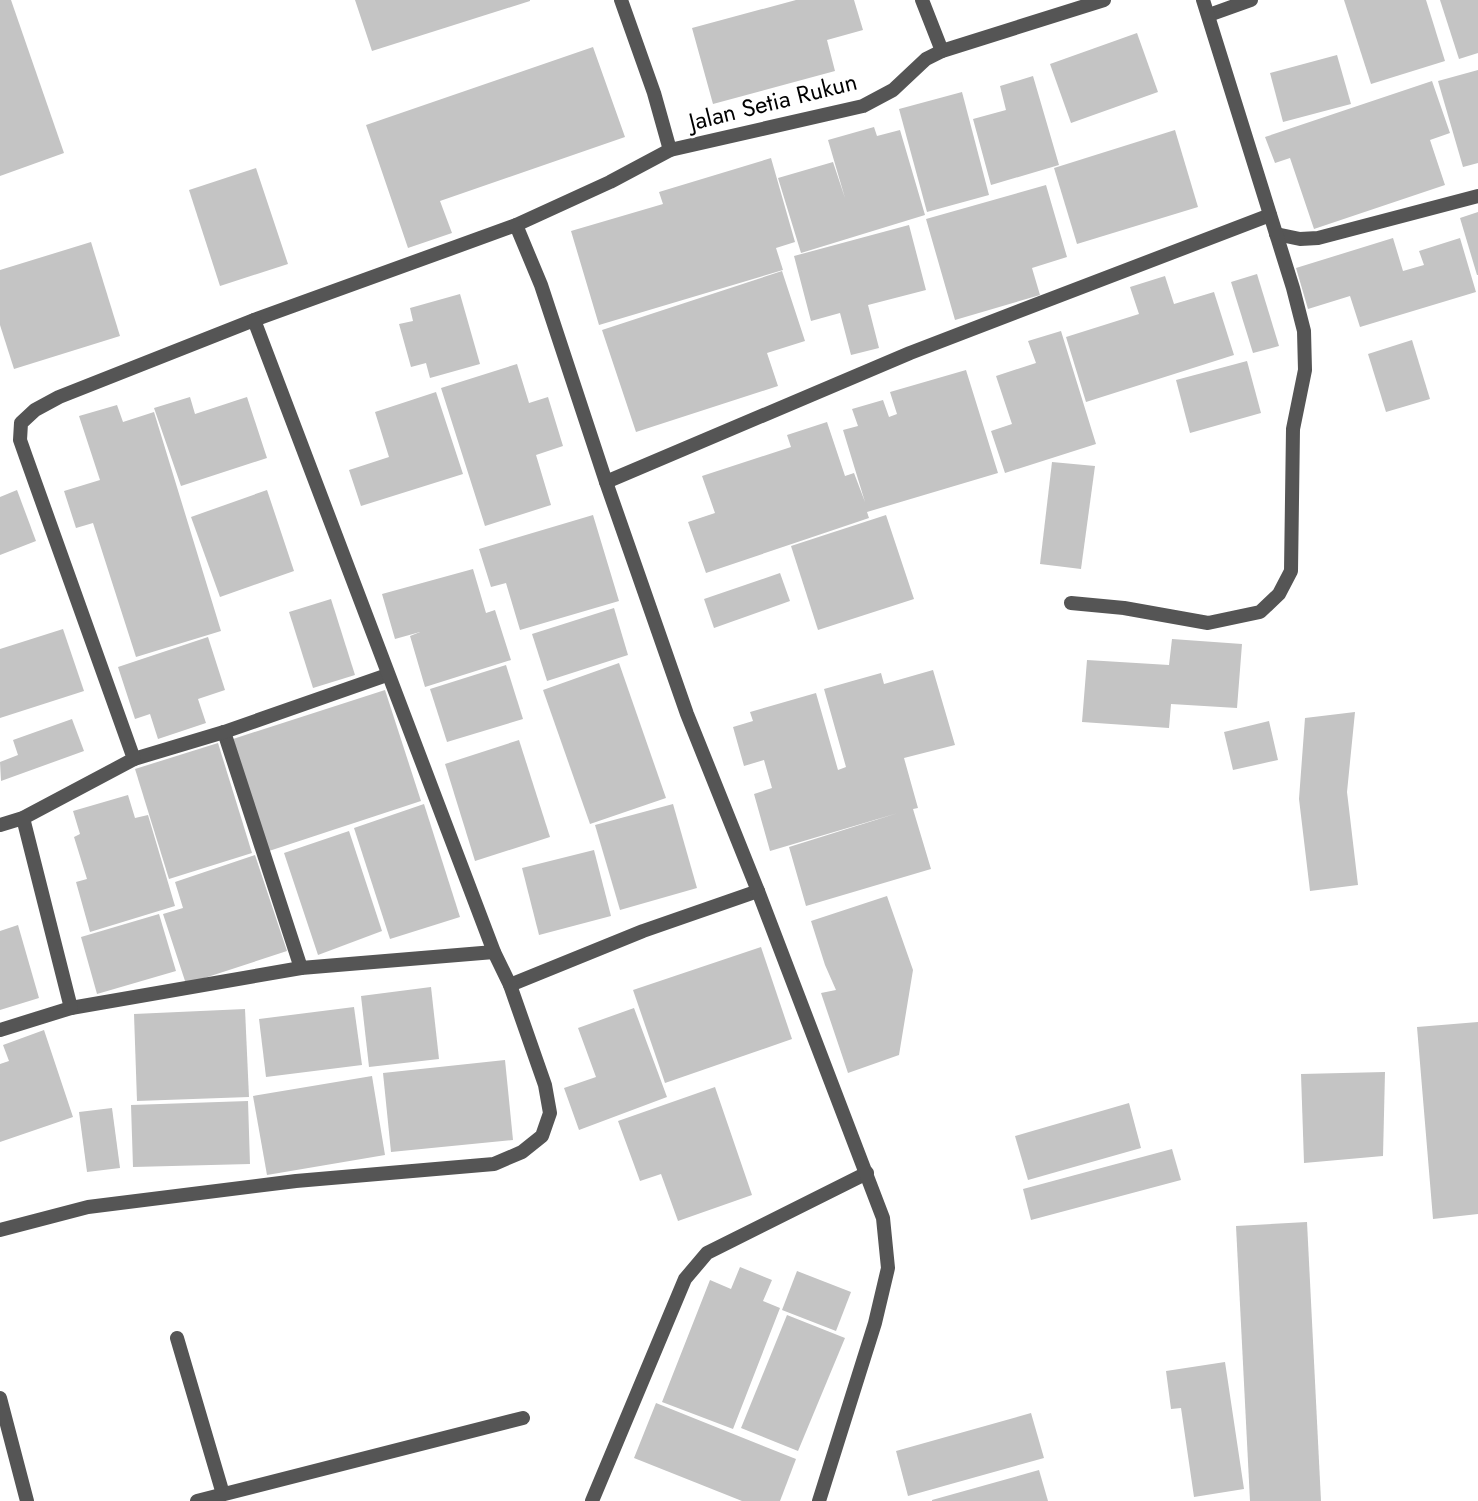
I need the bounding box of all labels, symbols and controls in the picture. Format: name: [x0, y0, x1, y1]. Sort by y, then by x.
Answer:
street label: Jalan Setia Rukun: [682, 64, 861, 140]

